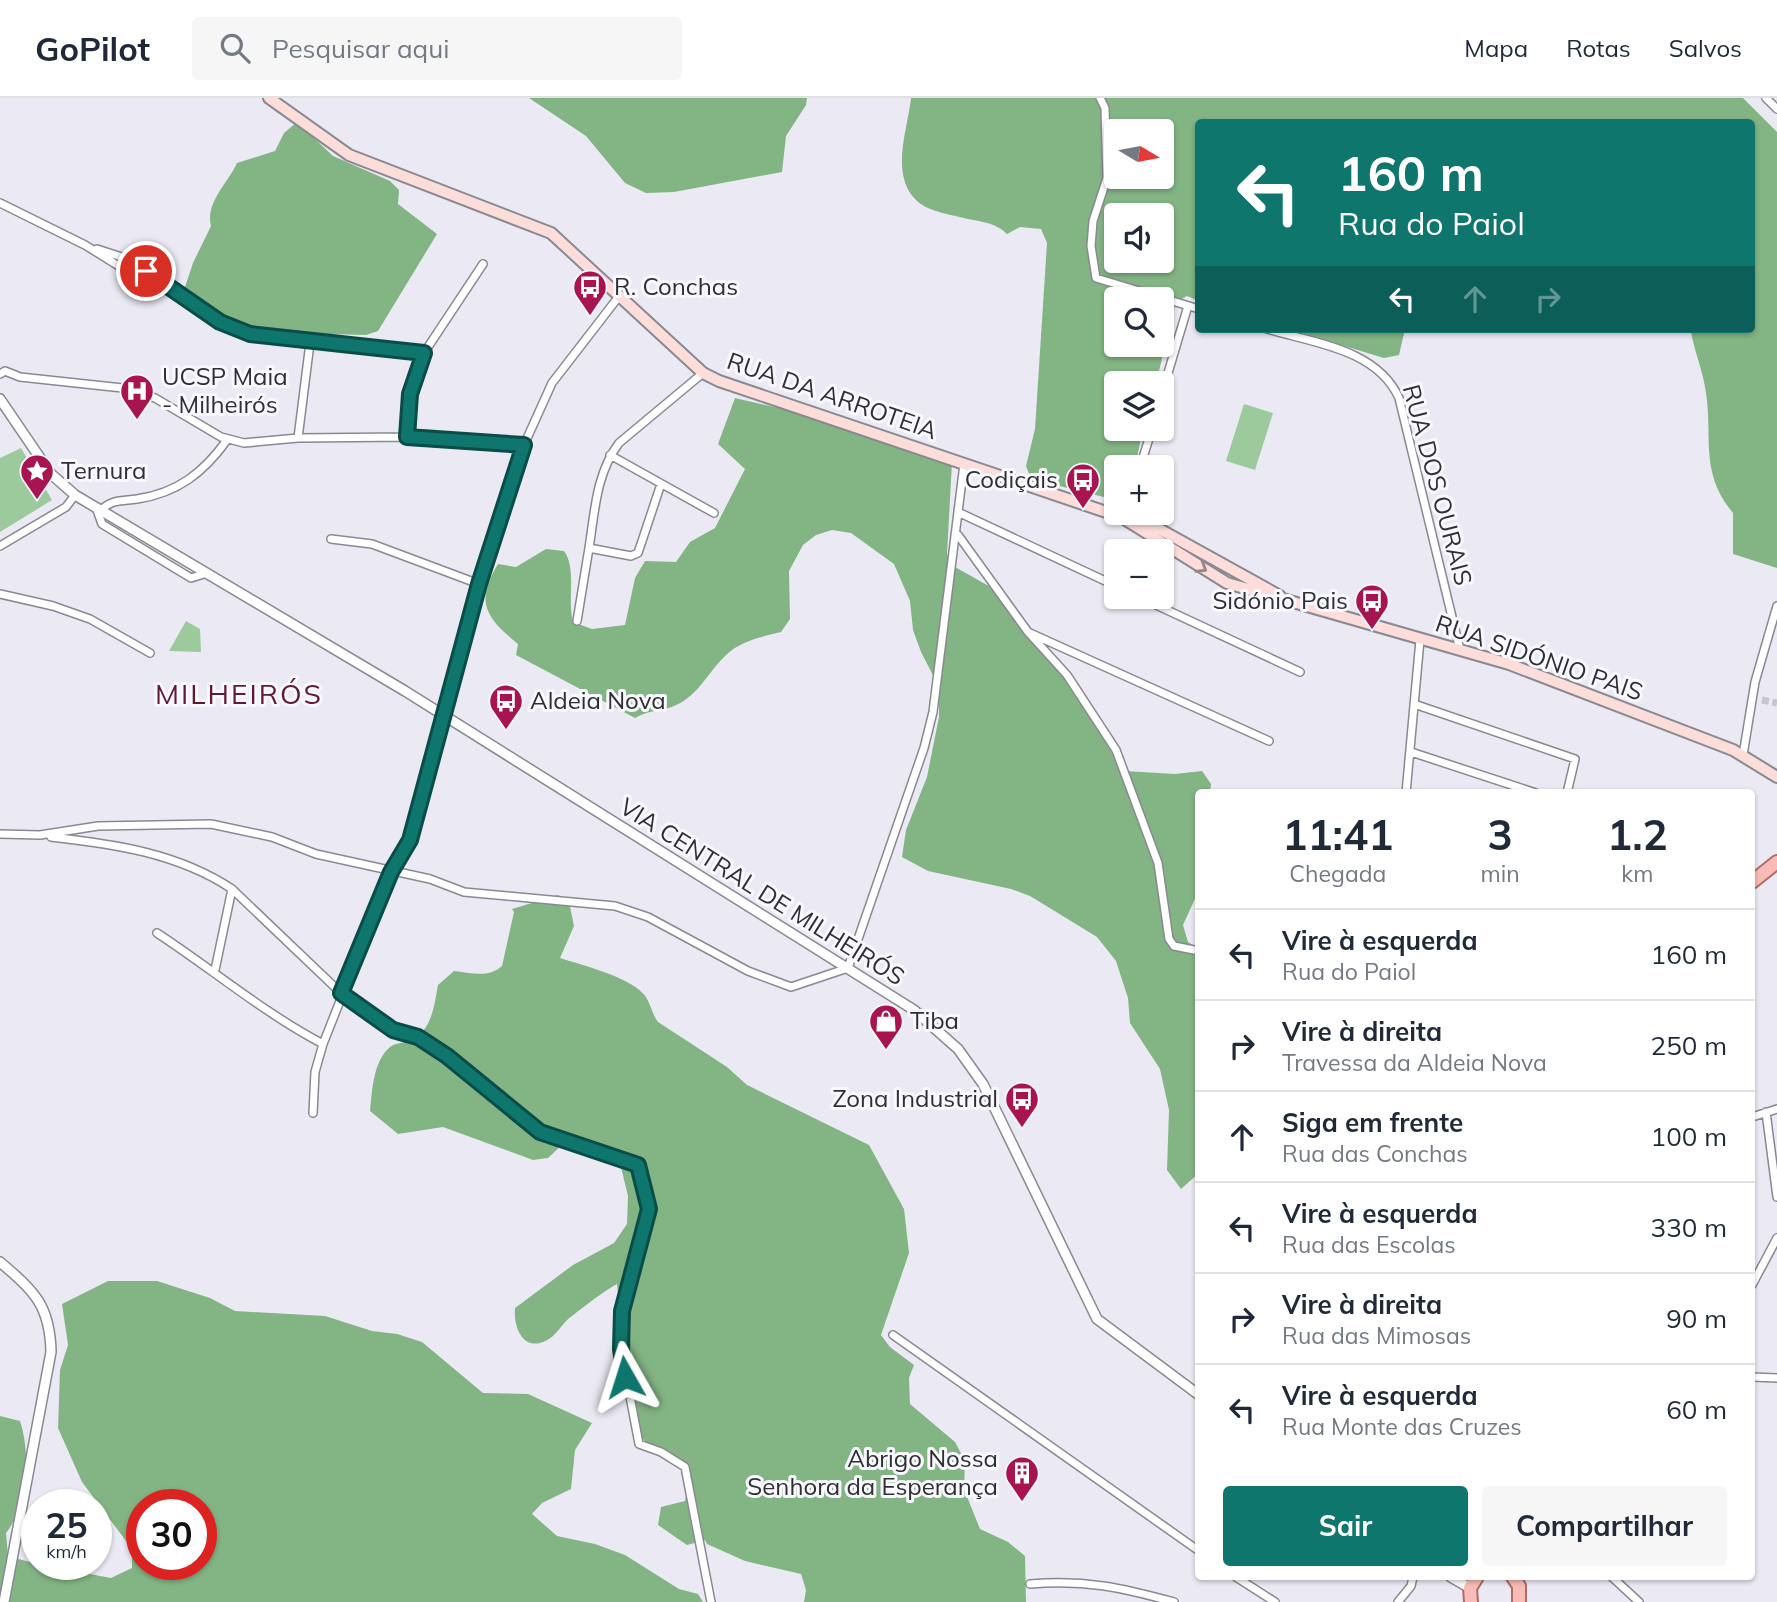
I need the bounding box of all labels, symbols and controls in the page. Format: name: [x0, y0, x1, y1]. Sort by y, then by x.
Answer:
search box: [192, 17, 682, 80]
text: GoPilot: [35, 28, 150, 69]
icon: search: [216, 29, 254, 67]
text: Pesquisar aqui: [272, 32, 449, 65]
text: Mapa: [1464, 33, 1528, 63]
text: Rotas: [1566, 33, 1631, 63]
text: Salvos: [1669, 33, 1742, 63]
north arrow: [1104, 119, 1174, 189]
map controls: [1104, 119, 1174, 609]
text: 160 m: [1338, 142, 1484, 203]
icon: left: [1223, 147, 1314, 238]
button: sound: [1104, 203, 1174, 273]
text: Rua do Paiol: [1338, 203, 1525, 243]
pin: [116, 241, 176, 301]
icon: arrive: [127, 252, 165, 290]
bus stop icon: R. Conchas: [571, 268, 609, 317]
place label: R. Conchas: [614, 271, 738, 301]
icon: left: [1383, 280, 1421, 318]
icon: ahead: [1456, 280, 1494, 318]
icon: right: [1529, 280, 1567, 318]
button: search: [1104, 287, 1174, 357]
street label: RUA DA ARROTEIA: [723, 345, 942, 445]
place label: UCSP Maia - Milheirós: [162, 361, 288, 419]
button: layers: [1104, 371, 1174, 441]
hospital icon: UCSP Maia - Milheirós: [118, 372, 156, 421]
street label: RUA DOS OURAIS: [1397, 381, 1479, 588]
place icon: Ternura: [18, 452, 56, 501]
place label: Ternura: [61, 455, 146, 485]
button: +: [1104, 455, 1174, 525]
bus stop icon: Codiçais: [1064, 461, 1102, 510]
place label: Codiçais: [965, 464, 1058, 494]
button: −: [1104, 539, 1174, 609]
one-way arrow: [1195, 559, 1208, 572]
bus stop icon: Sidónio Pais: [1353, 582, 1391, 631]
place label: Sidónio Pais: [1212, 585, 1348, 615]
street label: RUA SIDÓNIO PAIS: [1432, 608, 1647, 707]
district label: MILHEIRÓS: [155, 676, 323, 711]
bus stop icon: Aldeia Nova: [487, 682, 525, 731]
place label: Aldeia Nova: [530, 685, 666, 715]
street label: VIA CENTRAL DE MILHEIRÓS: [615, 791, 910, 991]
text: 11:41: [1282, 808, 1393, 861]
text: 3: [1488, 808, 1513, 861]
text: 1.2: [1607, 808, 1668, 861]
text: Chegada: [1289, 859, 1386, 888]
text: min: [1481, 859, 1520, 888]
text: km: [1621, 859, 1653, 888]
text: Vire à esquerda: [1282, 924, 1478, 957]
icon: left: [1223, 936, 1261, 974]
text: 160 m: [1651, 938, 1727, 971]
text: Rua do Paiol: [1282, 957, 1416, 986]
shop icon: Tiba: [867, 1002, 905, 1051]
place label: Tiba: [910, 1005, 959, 1035]
text: Vire à direita: [1282, 1015, 1442, 1048]
icon: right: [1223, 1027, 1261, 1065]
text: 250 m: [1651, 1029, 1727, 1062]
text: Travessa da Aldeia Nova: [1282, 1048, 1547, 1077]
bus stop icon: Zona Industrial: [1003, 1080, 1041, 1129]
place label: Zona Industrial: [832, 1083, 998, 1113]
text: Siga em frente: [1282, 1106, 1463, 1139]
icon: ahead: [1223, 1118, 1261, 1156]
text: 100 m: [1651, 1120, 1727, 1153]
text: Rua das Conchas: [1282, 1139, 1468, 1168]
text: Vire à esquerda: [1282, 1197, 1478, 1230]
icon: left: [1223, 1209, 1261, 1247]
text: 330 m: [1651, 1211, 1727, 1244]
text: Rua das Escolas: [1282, 1230, 1456, 1259]
text: Vire à direita: [1282, 1288, 1442, 1321]
icon: right: [1223, 1300, 1261, 1338]
text: 90 m: [1666, 1302, 1727, 1335]
text: Rua das Mimosas: [1282, 1321, 1471, 1350]
position arrow: [588, 1340, 662, 1414]
text: Vire à esquerda: [1282, 1379, 1478, 1412]
icon: left: [1223, 1391, 1261, 1429]
text: 60 m: [1666, 1393, 1727, 1426]
text: Rua Monte das Cruzes: [1282, 1412, 1522, 1441]
place label: Abrigo Nossa Senhora da Esperança: [747, 1443, 998, 1501]
building icon: Abrigo Nossa Senhora da Esperança: [1003, 1454, 1041, 1503]
button: Sair: [1223, 1486, 1468, 1566]
button: Compartilhar: [1482, 1486, 1727, 1566]
speed limit sign: 30: [126, 1489, 217, 1580]
text: 25: [45, 1503, 88, 1547]
text: km/h: [46, 1540, 87, 1563]

